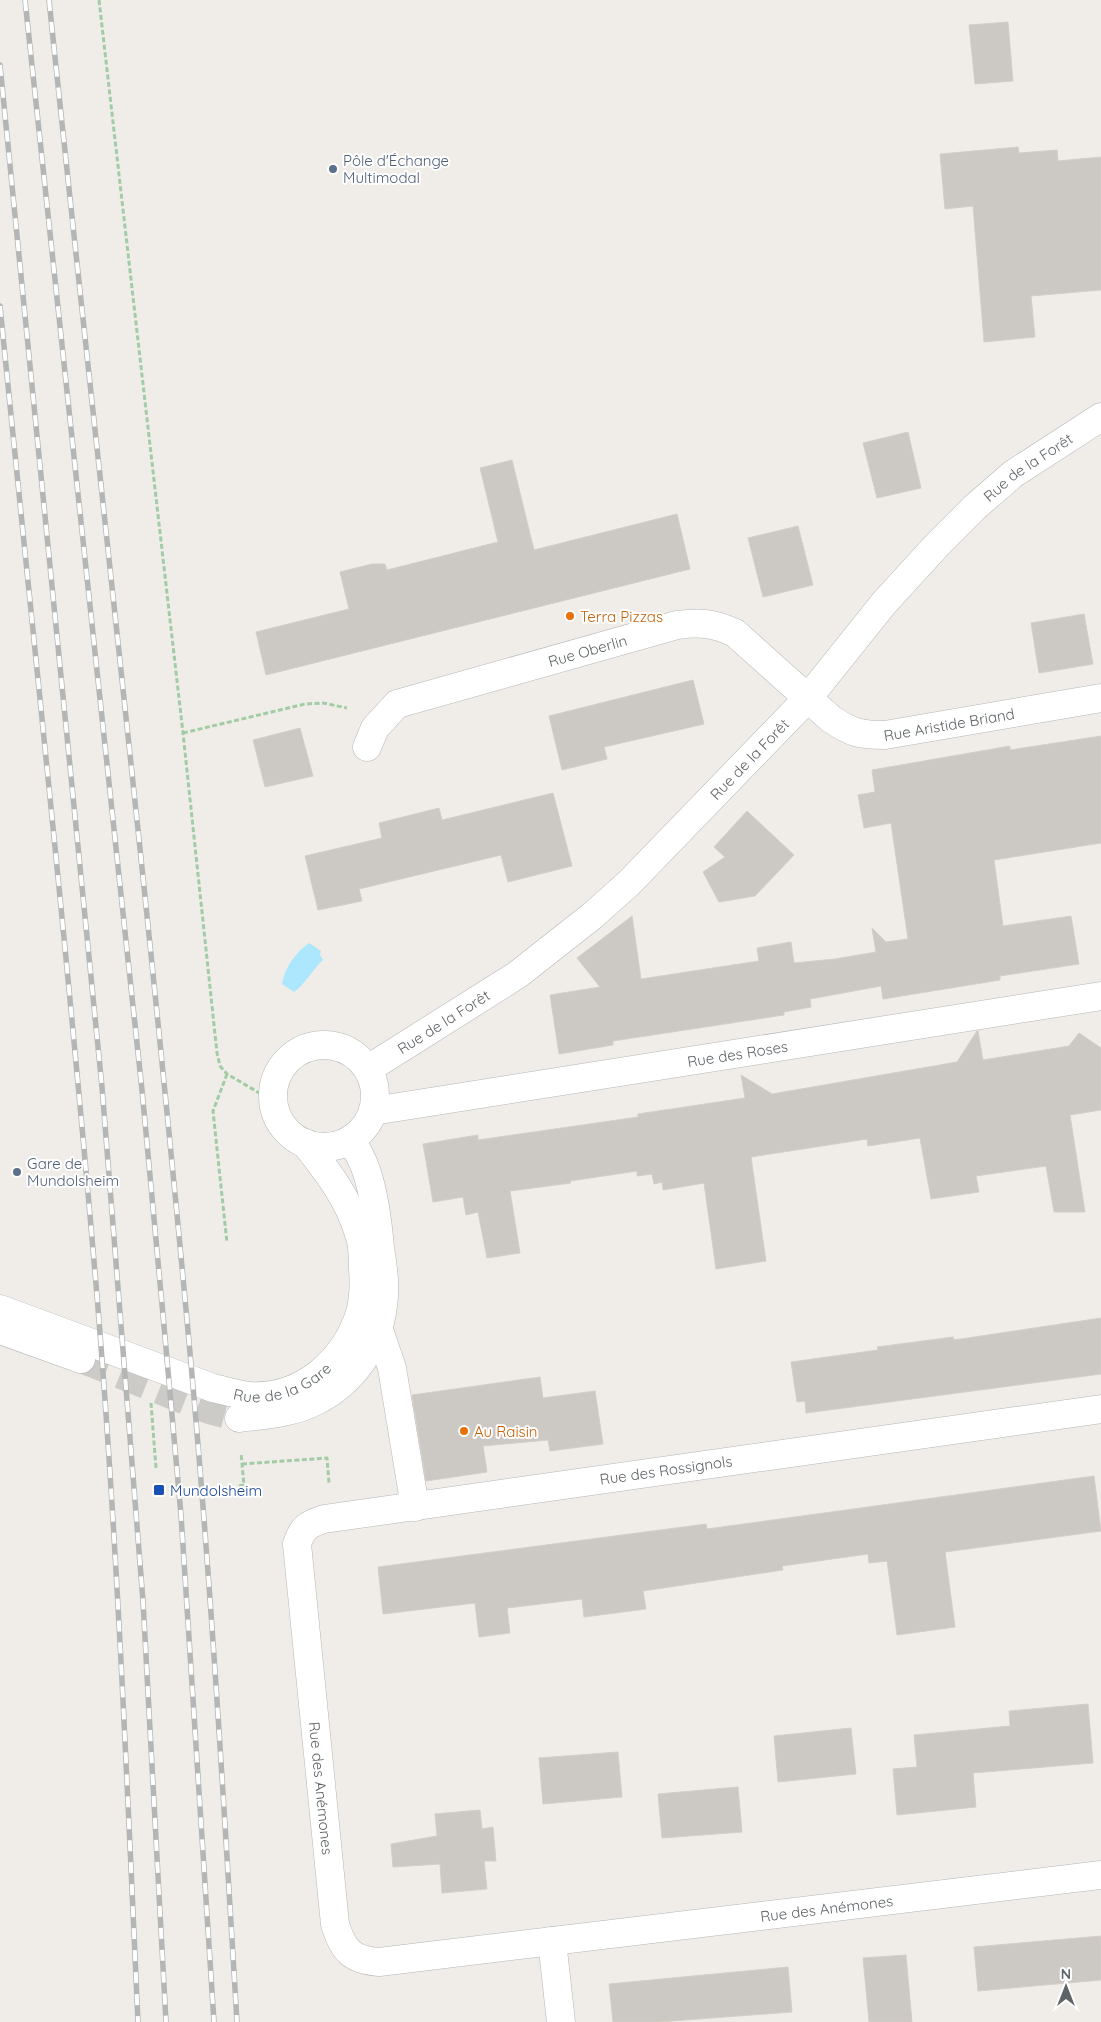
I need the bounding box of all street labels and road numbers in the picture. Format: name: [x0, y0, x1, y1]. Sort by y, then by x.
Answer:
street label: Rue de la Forêt: [979, 429, 1076, 505]
street label: Rue Oberlin: [546, 630, 629, 670]
street label: Rue Aristide Briand: [882, 703, 1016, 745]
street label: Rue de la Forêt: [706, 714, 793, 803]
street label: Rue de la Forêt: [393, 985, 493, 1058]
street label: Rue des Roses: [686, 1036, 789, 1071]
street label: Rue de la Gare: [232, 1358, 335, 1406]
street label: Rue des Rossignols: [599, 1451, 733, 1489]
street label: Rue des Anémones: [305, 1721, 338, 1856]
street label: Rue des Anémones: [759, 1891, 894, 1925]

